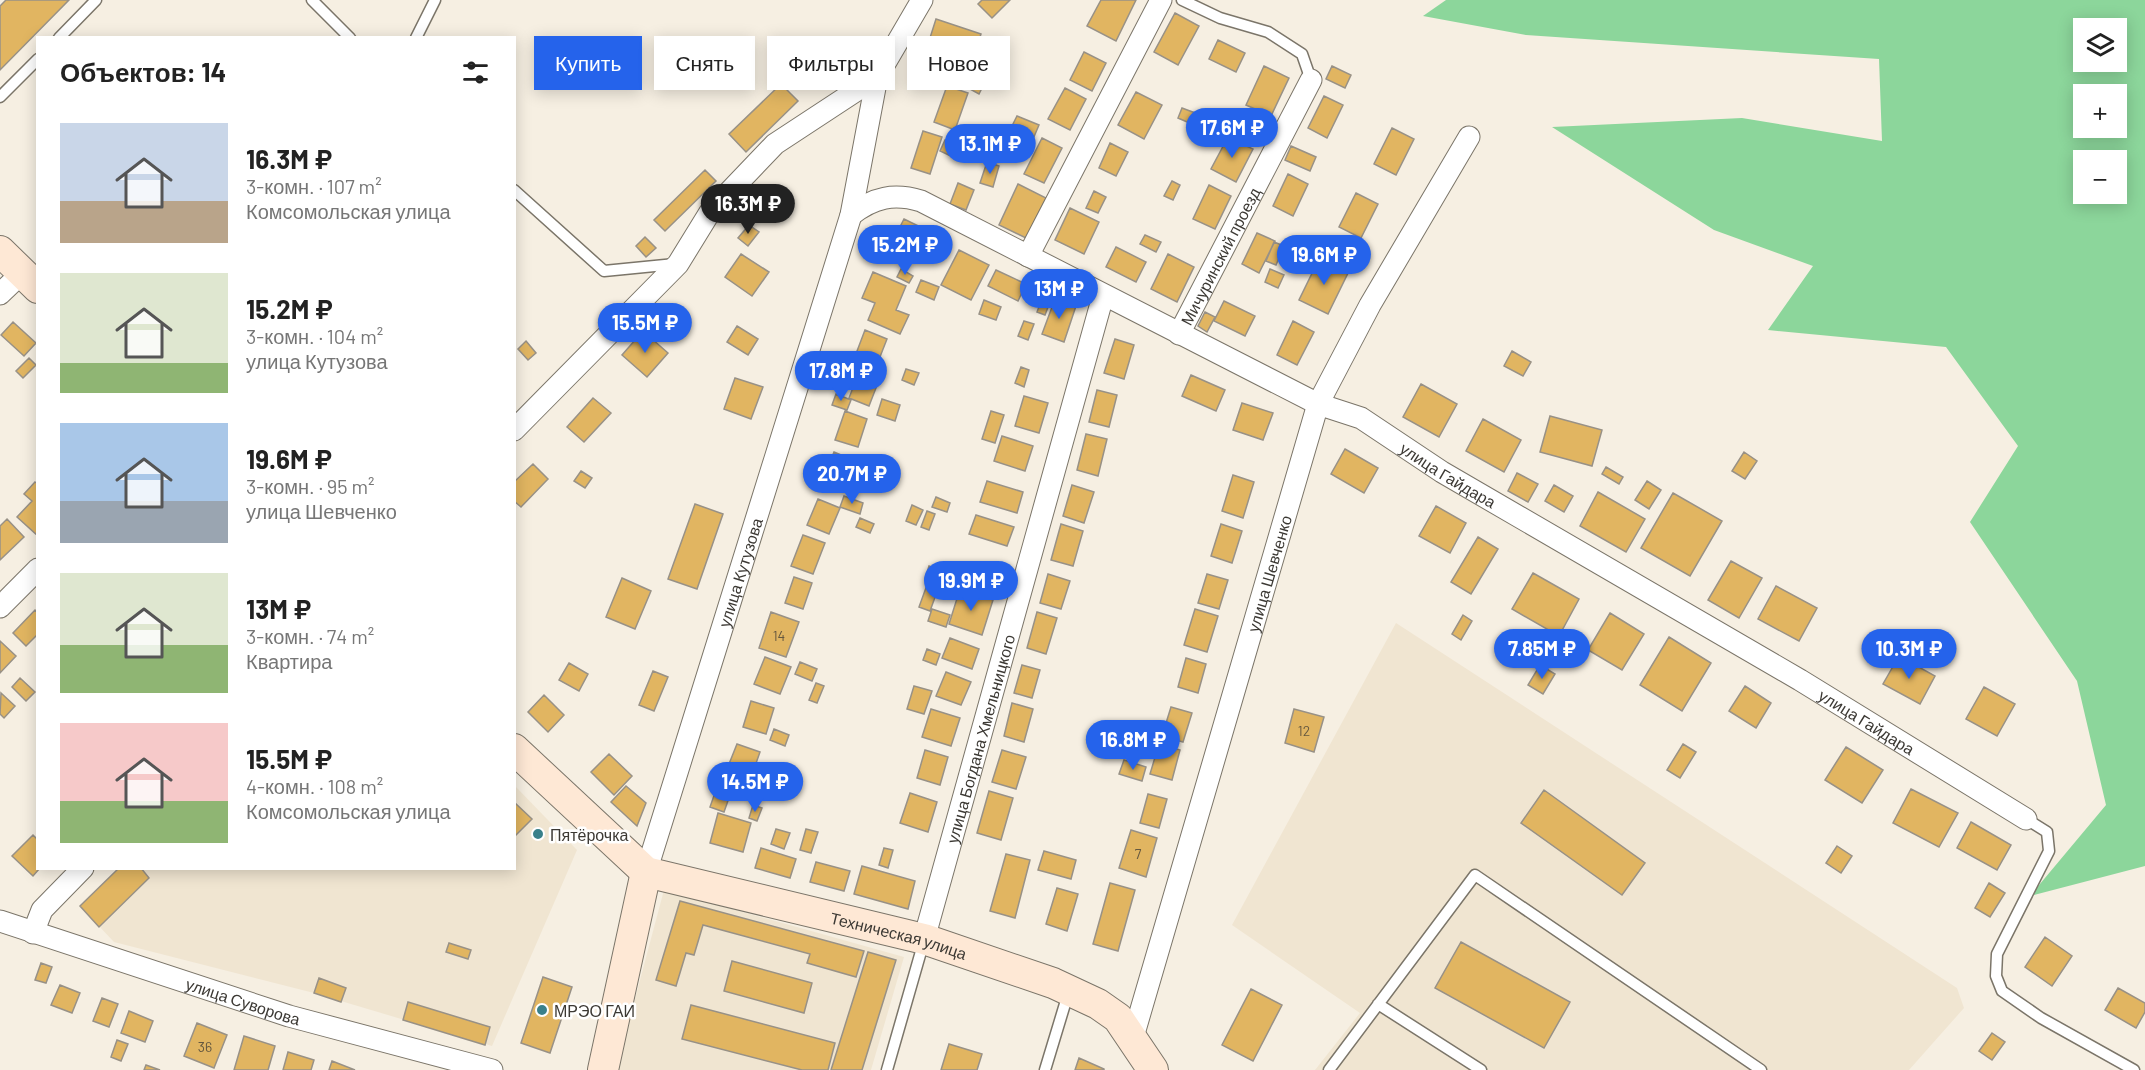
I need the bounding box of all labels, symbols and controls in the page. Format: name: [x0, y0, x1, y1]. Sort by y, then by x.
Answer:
map controls: [2073, 18, 2127, 204]
button: layers: [2073, 18, 2127, 72]
chip: Купить: [534, 36, 642, 90]
chip: Снять: [654, 36, 755, 90]
chip: Фильтры: [767, 36, 895, 90]
chip: Новое: [907, 36, 1010, 90]
text: Объектов: 14: [60, 56, 226, 87]
icon: filters: [459, 56, 492, 89]
button: +: [2073, 84, 2127, 138]
pin: 17.6M ₽: [1177, 108, 1287, 159]
text: 17.6M ₽: [1200, 115, 1264, 139]
pin: 13.1M ₽: [935, 124, 1045, 175]
text: 13.1M ₽: [959, 131, 1021, 155]
text: 16.3M ₽: [246, 143, 332, 174]
icon: home: [108, 147, 180, 219]
button: −: [2073, 150, 2127, 204]
text: 3-комн. · 107 m²: [246, 174, 382, 198]
street label: Мичуринский проезд: [1176, 183, 1263, 328]
pin: 16.3M ₽: [693, 184, 803, 235]
text: 16.3M ₽: [715, 191, 781, 215]
text: Комсомольская улица: [246, 199, 451, 223]
pin: 15.2M ₽: [850, 225, 960, 276]
text: 15.2M ₽: [872, 232, 938, 256]
pin: 19.6M ₽: [1269, 235, 1379, 286]
text: 19.6M ₽: [1291, 242, 1357, 266]
pin: 13M ₽: [1017, 269, 1101, 320]
text: 13M ₽: [1034, 276, 1084, 300]
text: 15.2M ₽: [246, 293, 333, 324]
icon: home: [108, 297, 180, 369]
pin: 15.5M ₽: [590, 303, 700, 354]
text: 15.5M ₽: [612, 310, 678, 334]
text: 3-комн. · 104 m²: [246, 324, 383, 348]
text: улица Кутузова: [246, 349, 388, 373]
pin: 17.8M ₽: [786, 351, 896, 402]
text: 17.8M ₽: [809, 358, 873, 382]
street label: улица Гайдара: [1397, 438, 1500, 511]
text: 19.6M ₽: [246, 443, 332, 474]
icon: home: [108, 447, 180, 519]
pin: 20.7M ₽: [797, 454, 907, 505]
text: 20.7M ₽: [817, 461, 887, 485]
text: 3-комн. · 95 m²: [246, 474, 375, 498]
text: улица Шевченко: [246, 499, 397, 523]
street label: улица Шевченко: [1242, 513, 1295, 634]
street label: улица Кутузова: [714, 515, 766, 629]
pin: 19.9M ₽: [916, 561, 1026, 612]
text: 19.9M ₽: [938, 568, 1004, 592]
text: 13M ₽: [246, 593, 311, 624]
icon: home: [108, 597, 180, 669]
text: 3-комн. · 74 m²: [246, 624, 374, 648]
house number: 14: [773, 627, 785, 644]
pin: 7.85M ₽: [1487, 629, 1597, 680]
pin: 10.3M ₽: [1854, 629, 1964, 680]
street label: улица Богдана Хмельницкого: [942, 632, 1018, 845]
text: 7.85M ₽: [1508, 636, 1576, 660]
text: 10.3M ₽: [1876, 636, 1943, 660]
text: Квартира: [246, 649, 332, 673]
street label: улица Гайдара: [1816, 685, 1919, 758]
pin: 16.8M ₽: [1078, 720, 1188, 771]
house number: 12: [1298, 722, 1310, 739]
text: 16.8M ₽: [1100, 727, 1166, 751]
text: 15.5M ₽: [246, 743, 332, 774]
icon: home: [108, 747, 180, 819]
pin: 14.5M ₽: [700, 762, 810, 813]
text: 14.5M ₽: [721, 769, 789, 793]
text: 4-комн. · 108 m²: [246, 774, 383, 798]
text: Комсомольская улица: [246, 799, 451, 823]
place label: Пятёрочка: [550, 825, 629, 844]
marker: Пятёрочка: [531, 827, 545, 841]
house number: 7: [1135, 845, 1142, 862]
street label: Техническая улица: [829, 907, 970, 963]
street label: улица Суворова: [184, 973, 302, 1028]
place label: МРЭО ГАИ: [554, 1001, 635, 1020]
marker: МРЭО ГАИ: [535, 1003, 549, 1017]
house number: 36: [198, 1038, 212, 1055]

